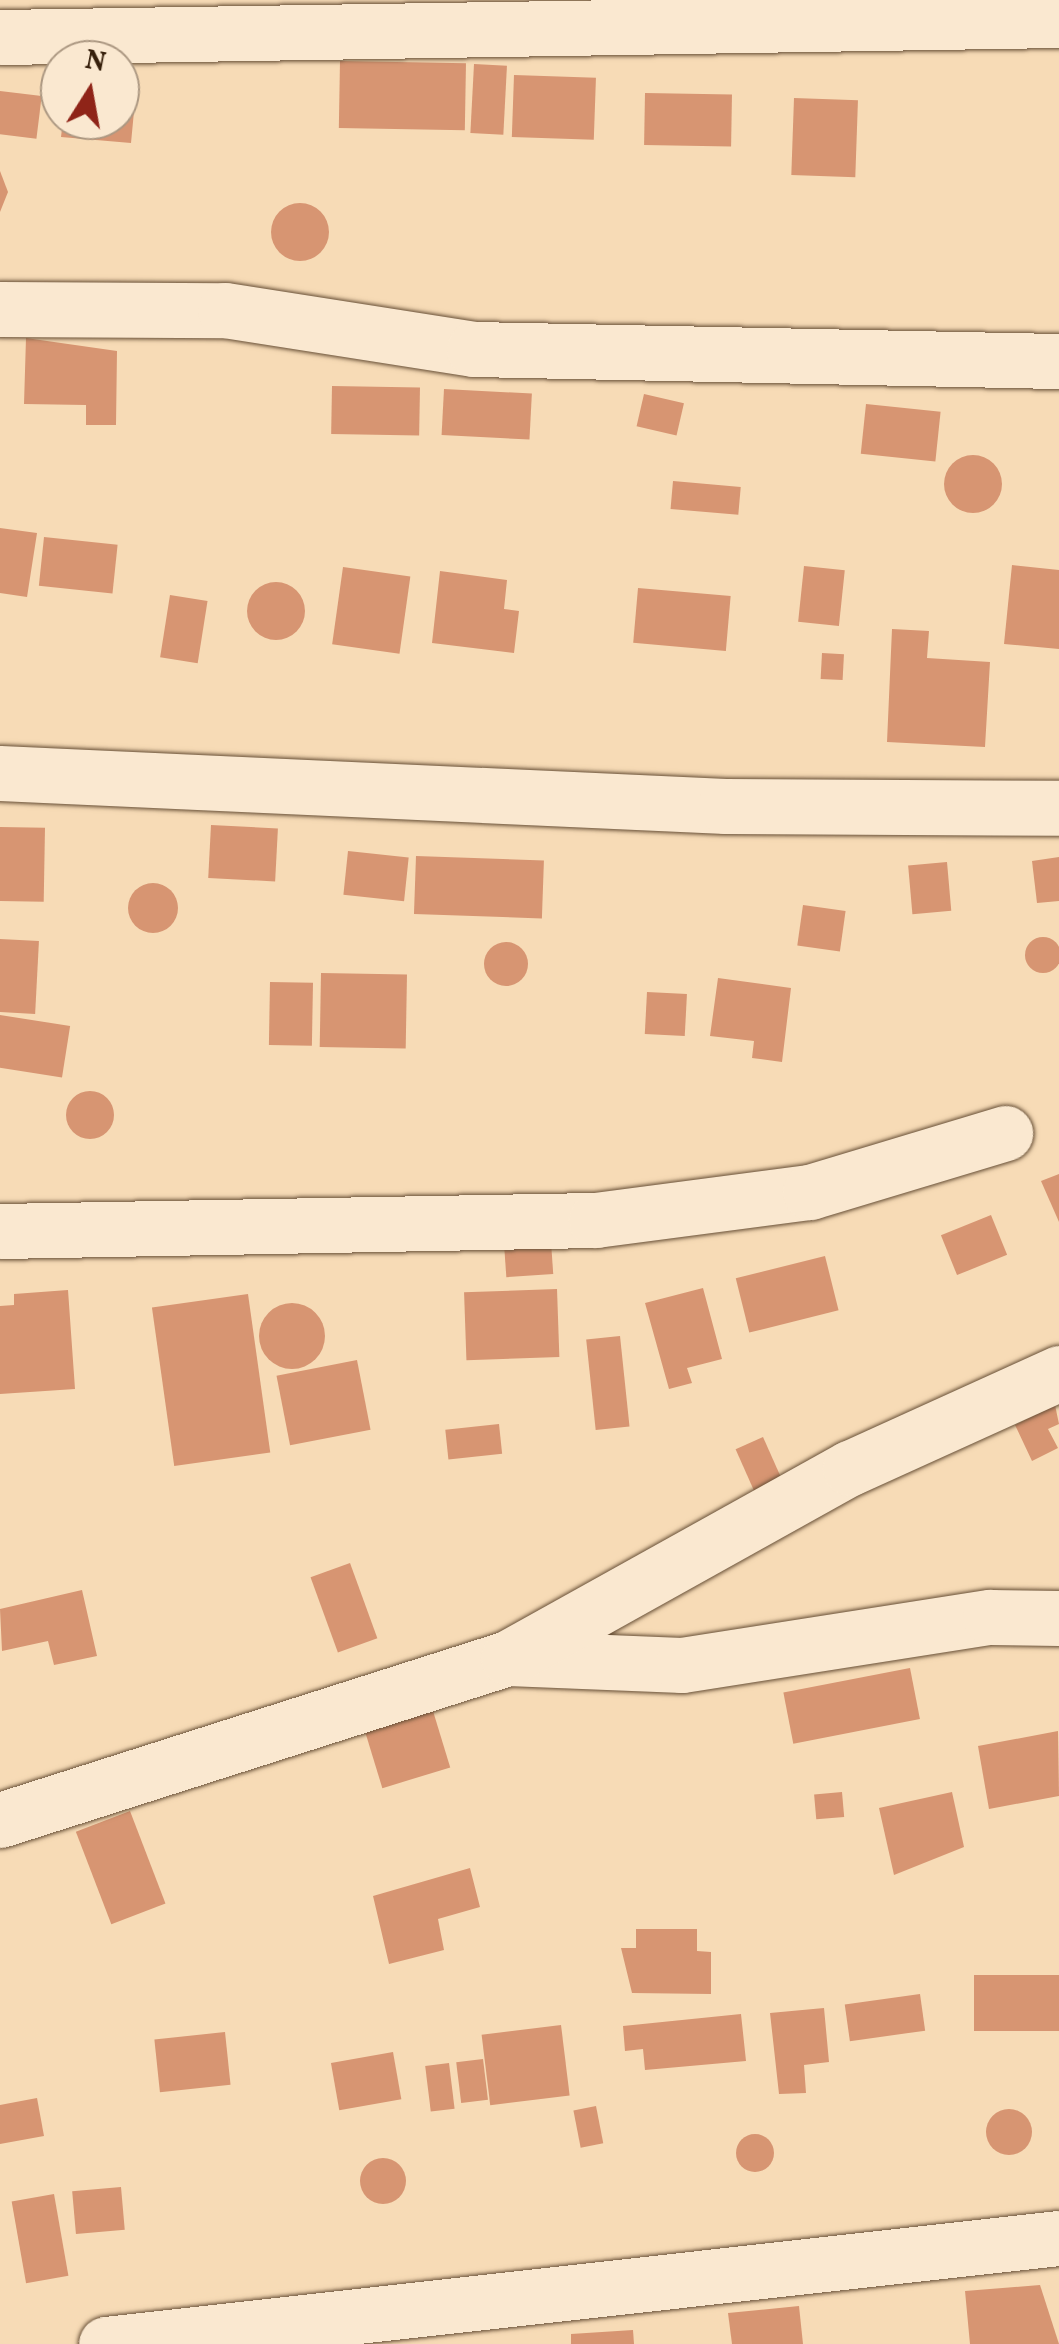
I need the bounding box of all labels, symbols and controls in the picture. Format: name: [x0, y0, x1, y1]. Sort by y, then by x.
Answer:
north arrow: [40, 40, 140, 140]
text: N: [82, 41, 109, 83]

